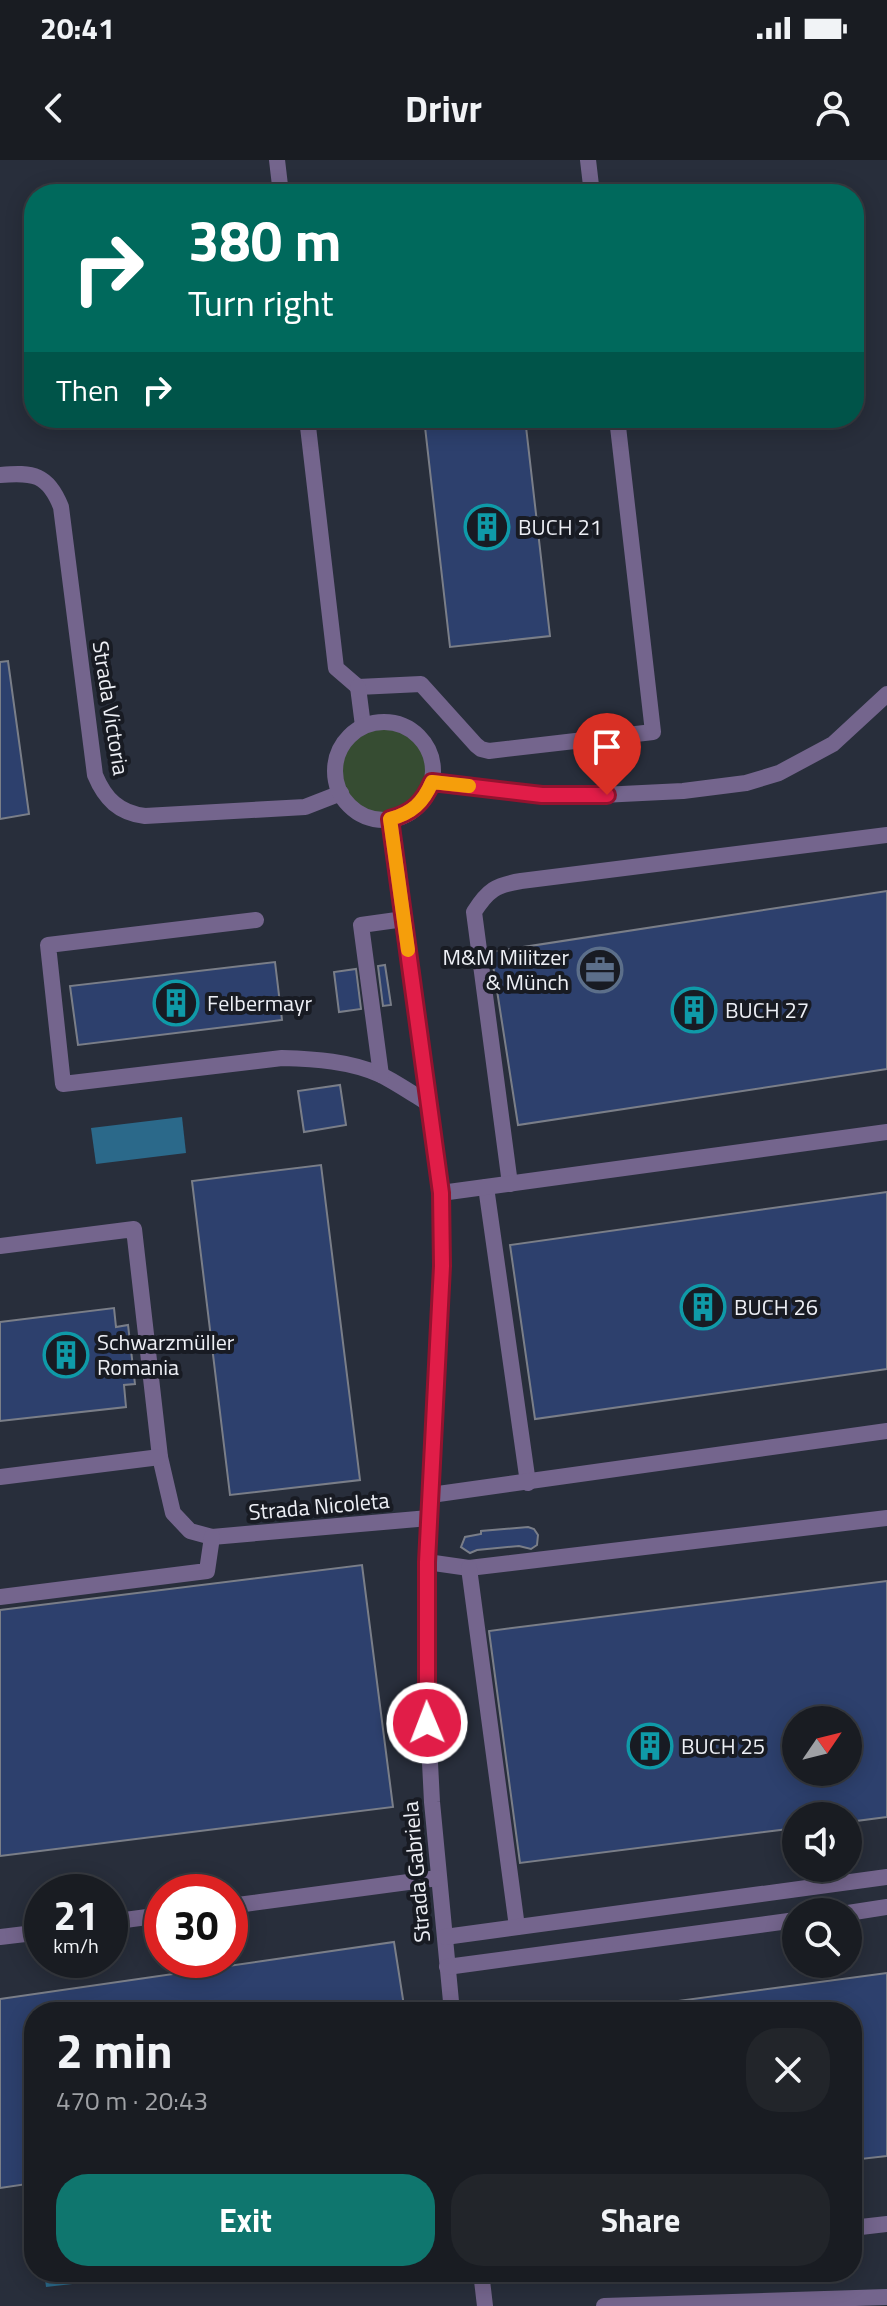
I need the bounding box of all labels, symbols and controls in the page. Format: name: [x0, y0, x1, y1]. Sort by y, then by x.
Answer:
text: 20:41: [40, 5, 115, 51]
text: Drivr: [405, 81, 482, 136]
icon: back: [32, 86, 76, 130]
icon: person: [811, 86, 855, 130]
text: 380 m: [188, 198, 341, 283]
icon: right: [56, 216, 160, 320]
text: Turn right: [188, 275, 333, 330]
text: Then: [56, 367, 119, 413]
icon: right: [135, 368, 179, 412]
building icon: BUCH 21: [463, 503, 511, 551]
place label: BUCH 21: [518, 510, 602, 544]
street label: Strada Victoria: [84, 638, 138, 778]
pin: [573, 713, 641, 795]
icon: arrive: [585, 725, 629, 769]
place label: M&M Militzer & Münch: [442, 940, 569, 999]
office icon: M&M Militzer & Münch: [576, 946, 624, 994]
building icon: Felbermayr: [152, 979, 200, 1027]
place label: Felbermayr: [207, 986, 313, 1020]
building icon: BUCH 27: [670, 986, 718, 1034]
place label: BUCH 27: [725, 993, 809, 1027]
building icon: BUCH 26: [679, 1283, 727, 1331]
place label: BUCH 26: [734, 1290, 818, 1324]
place label: Schwarzmüller Romania: [97, 1325, 235, 1384]
building icon: Schwarzmüller Romania: [42, 1331, 90, 1379]
street label: Strada Nicoleta: [247, 1483, 391, 1529]
position arrow: [385, 1681, 469, 1765]
north arrow: [782, 1706, 862, 1786]
map controls: [782, 1706, 862, 1978]
building icon: BUCH 25: [626, 1722, 674, 1770]
place label: BUCH 25: [681, 1729, 765, 1763]
street label: Strada Gabriela: [393, 1800, 439, 1944]
button: sound: [782, 1802, 862, 1882]
speed limit sign: 30: [144, 1874, 248, 1978]
text: 21: [54, 1885, 98, 1946]
button: search: [782, 1898, 862, 1978]
text: km/h: [53, 1930, 99, 1961]
text: 2 min: [56, 2014, 173, 2087]
button: close: [746, 2028, 830, 2112]
text: 470 m · 20:43: [56, 2081, 208, 2120]
button: Exit: [56, 2174, 435, 2266]
button: Share: [451, 2174, 830, 2266]

